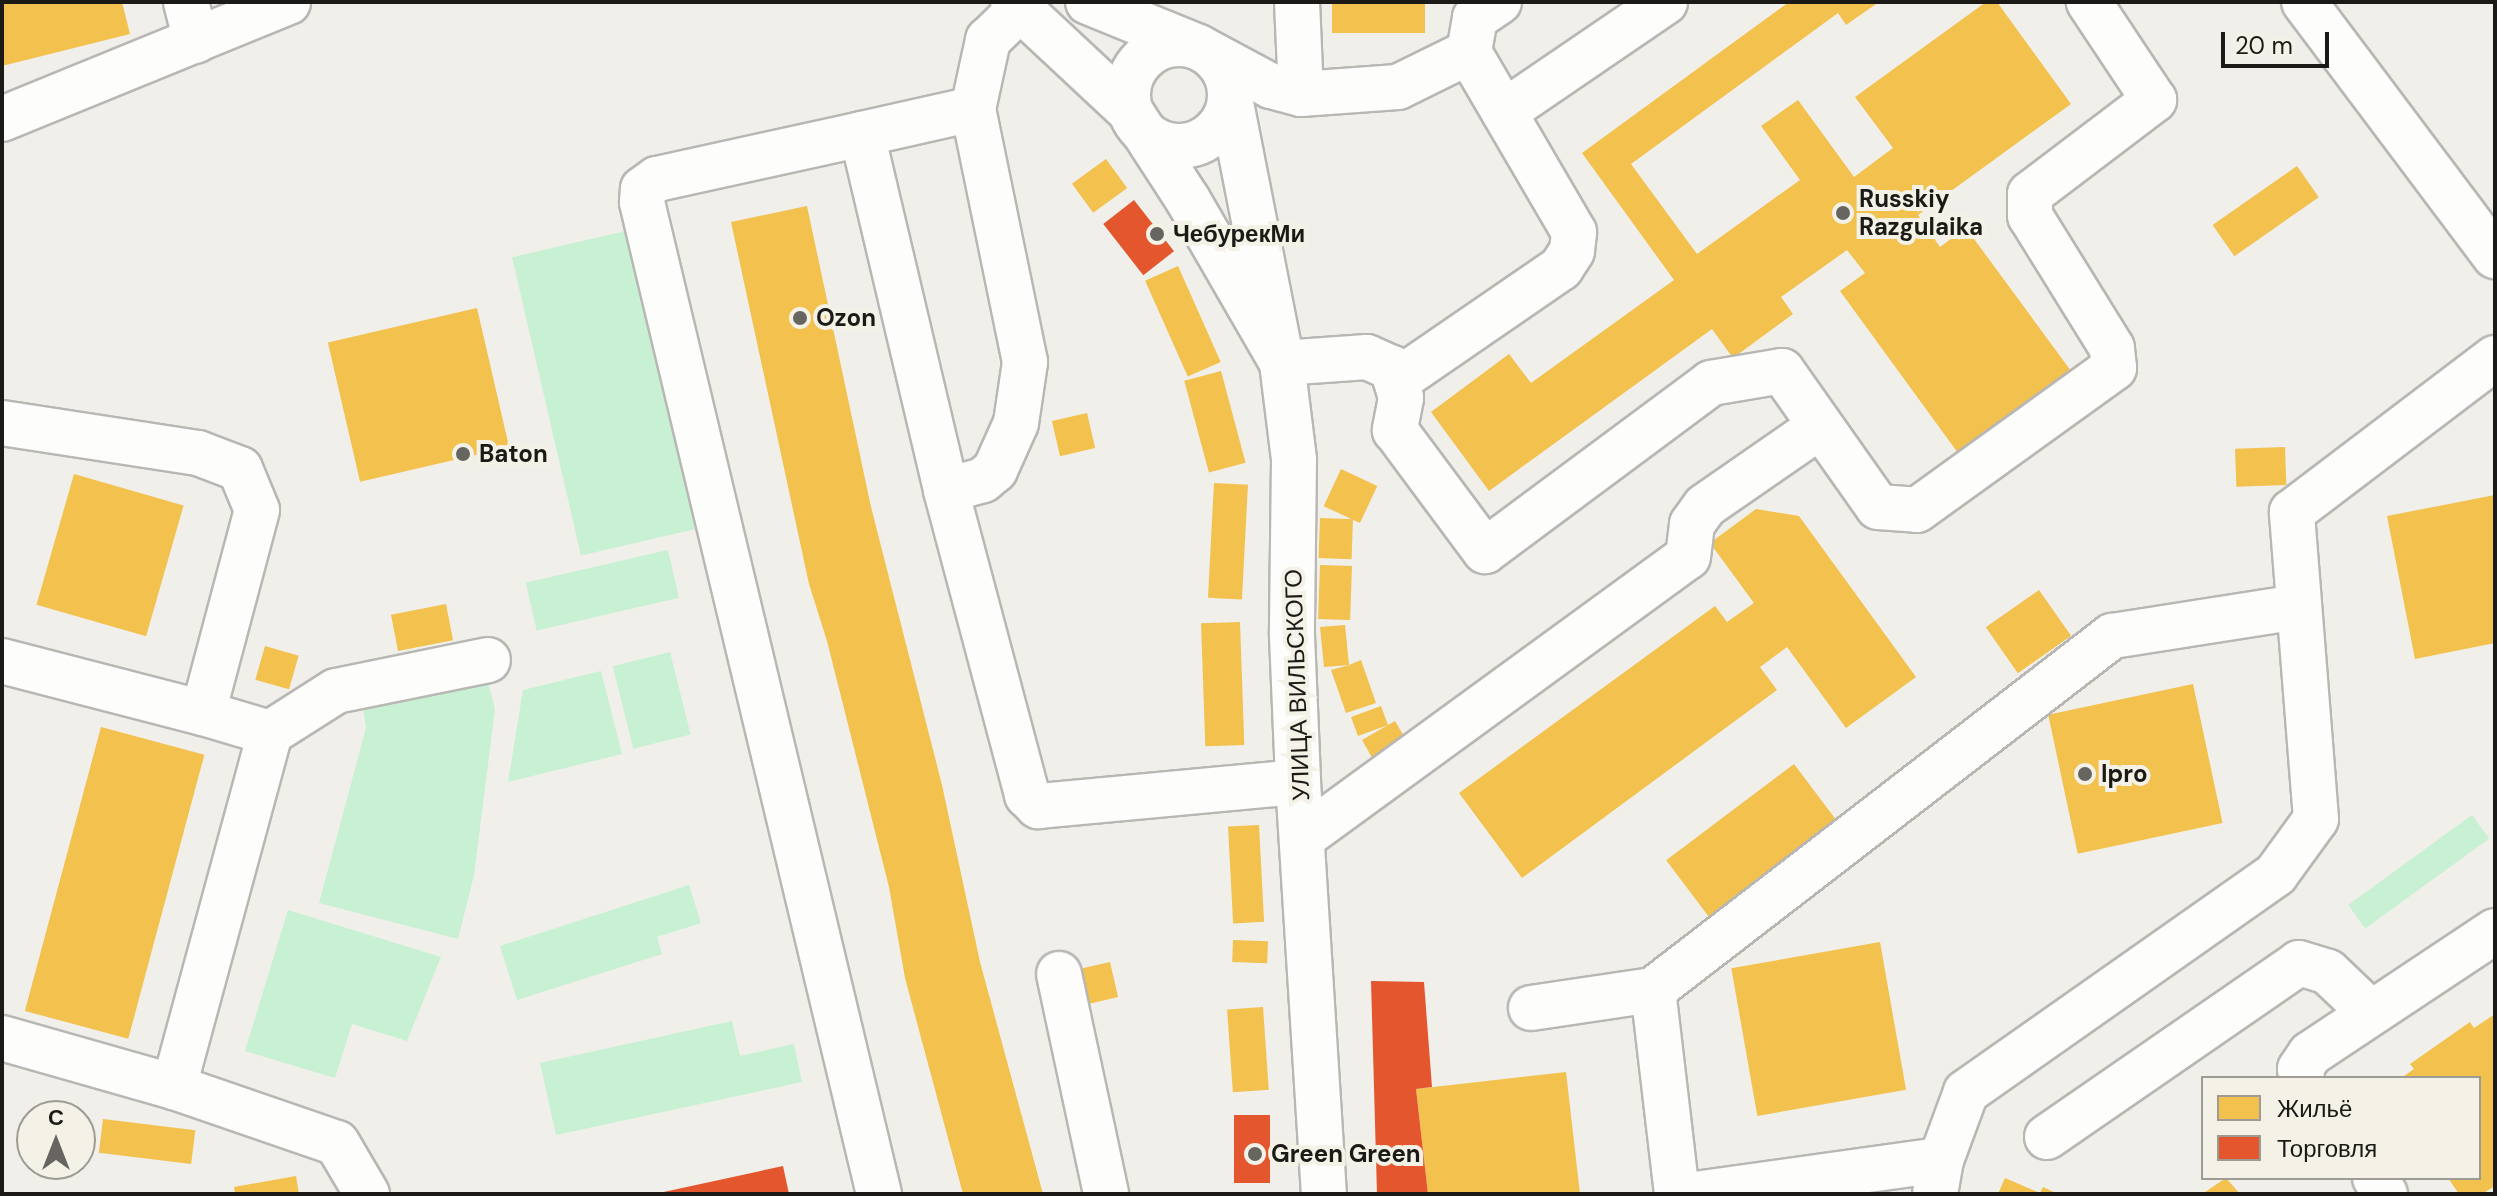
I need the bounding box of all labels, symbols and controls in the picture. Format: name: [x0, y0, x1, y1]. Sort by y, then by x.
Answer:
scale bar: [2225, 16, 2333, 66]
text: 20 m: [2235, 30, 2293, 61]
place label: Russkiy Razgulaika: [1859, 185, 1983, 241]
marker: Russkiy Razgulaika: [1834, 204, 1852, 222]
place label: ЧебурекМи: [1173, 220, 1305, 248]
marker: ЧебурекМи: [1148, 225, 1166, 243]
place label: Ozon: [816, 304, 876, 332]
marker: Ozon: [791, 309, 809, 327]
place label: Baton: [479, 440, 548, 468]
marker: Baton: [454, 445, 472, 463]
street label: УЛИЦА ВИЛЬСКОГО: [1279, 569, 1315, 801]
place label: Ipro: [2101, 760, 2148, 788]
marker: Ipro: [2076, 765, 2094, 783]
legend: [2201, 1076, 2481, 1180]
text: Жильё: [2277, 1093, 2352, 1124]
north arrow: [16, 1100, 96, 1180]
text: С: [48, 1103, 64, 1132]
text: Торговля: [2277, 1133, 2377, 1164]
place label: Green Green: [1271, 1140, 1421, 1168]
marker: Green Green: [1246, 1145, 1264, 1163]

